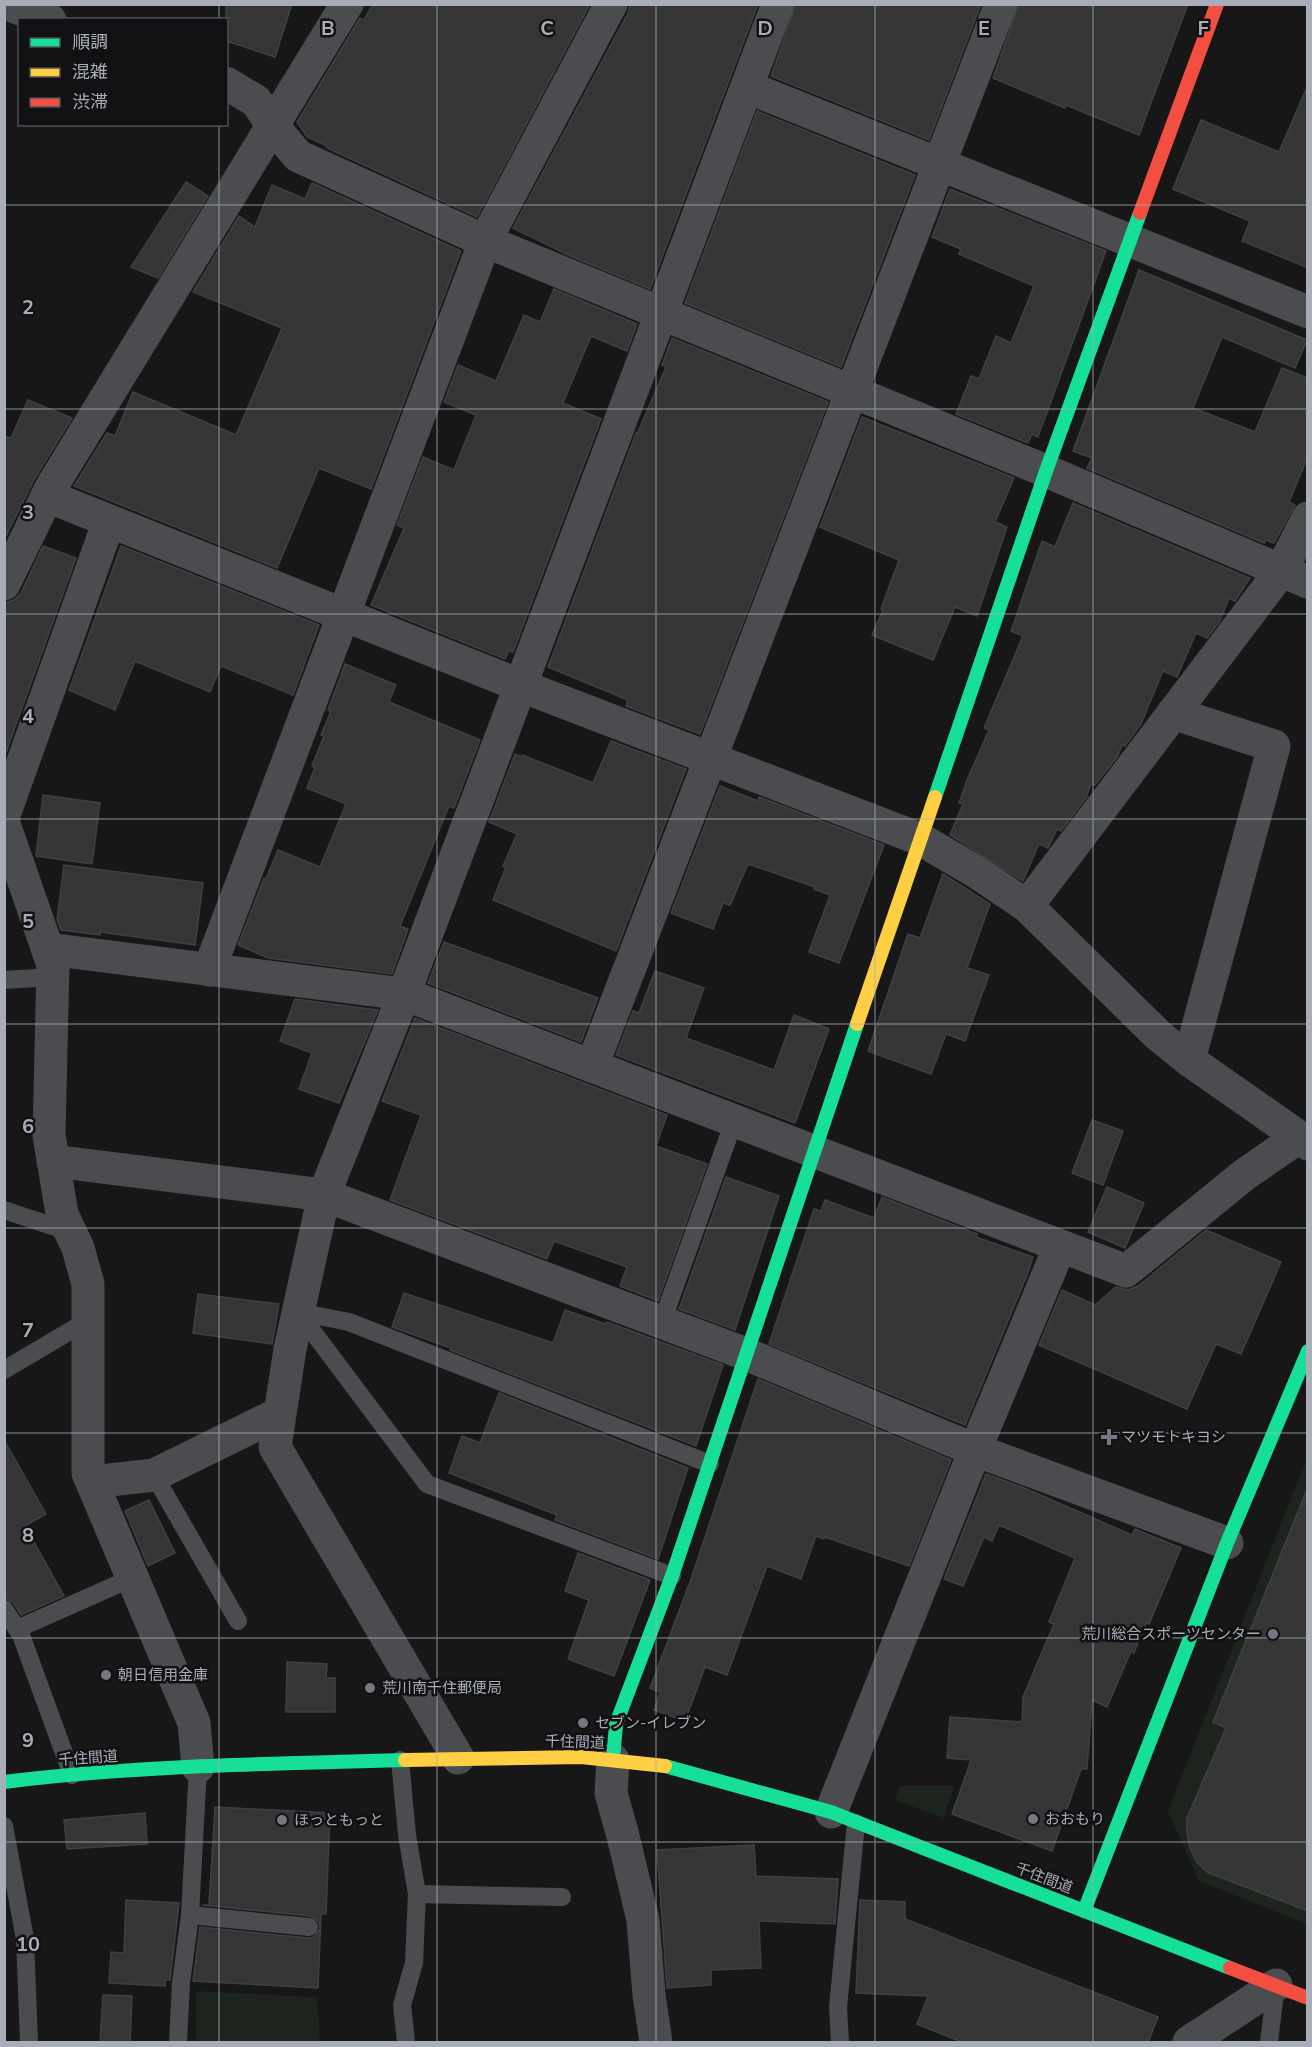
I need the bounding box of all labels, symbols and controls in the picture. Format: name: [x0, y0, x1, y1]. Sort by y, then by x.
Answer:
text: B: [321, 15, 335, 42]
text: C: [540, 15, 554, 42]
text: D: [757, 15, 773, 42]
text: E: [978, 15, 990, 42]
text: F: [1197, 15, 1209, 42]
legend: [18, 18, 228, 126]
text: 順調: [72, 30, 108, 54]
text: 混雑: [72, 60, 108, 84]
text: 渋滞: [72, 90, 108, 114]
text: 2: [22, 294, 34, 321]
text: 3: [22, 499, 34, 526]
text: 4: [22, 703, 34, 730]
text: 5: [22, 908, 34, 935]
text: 6: [22, 1113, 34, 1140]
text: 7: [22, 1317, 34, 1344]
place label: マツモトキヨシ: [1121, 1427, 1226, 1447]
marker: マツモトキヨシ: [1102, 1430, 1116, 1444]
text: 8: [22, 1522, 34, 1549]
place label: 荒川総合スポーツセンター: [1081, 1624, 1261, 1644]
marker: 荒川総合スポーツセンター: [1266, 1627, 1280, 1641]
place label: 朝日信用金庫: [118, 1665, 208, 1685]
marker: 朝日信用金庫: [99, 1668, 113, 1682]
place label: 荒川南千住郵便局: [382, 1678, 502, 1698]
marker: 荒川南千住郵便局: [363, 1681, 377, 1695]
place label: セブン-イレブン: [595, 1713, 706, 1733]
marker: セブン-イレブン: [576, 1716, 590, 1730]
text: 9: [22, 1727, 34, 1754]
street label: 千住間道: [545, 1731, 605, 1753]
street label: 千住間道: [57, 1746, 119, 1770]
place label: おおもり: [1045, 1809, 1105, 1829]
place label: ほっともっと: [294, 1810, 384, 1830]
marker: おおもり: [1026, 1812, 1040, 1826]
marker: ほっともっと: [275, 1813, 289, 1827]
street label: 千住間道: [1012, 1858, 1076, 1898]
text: 10: [16, 1931, 40, 1958]

